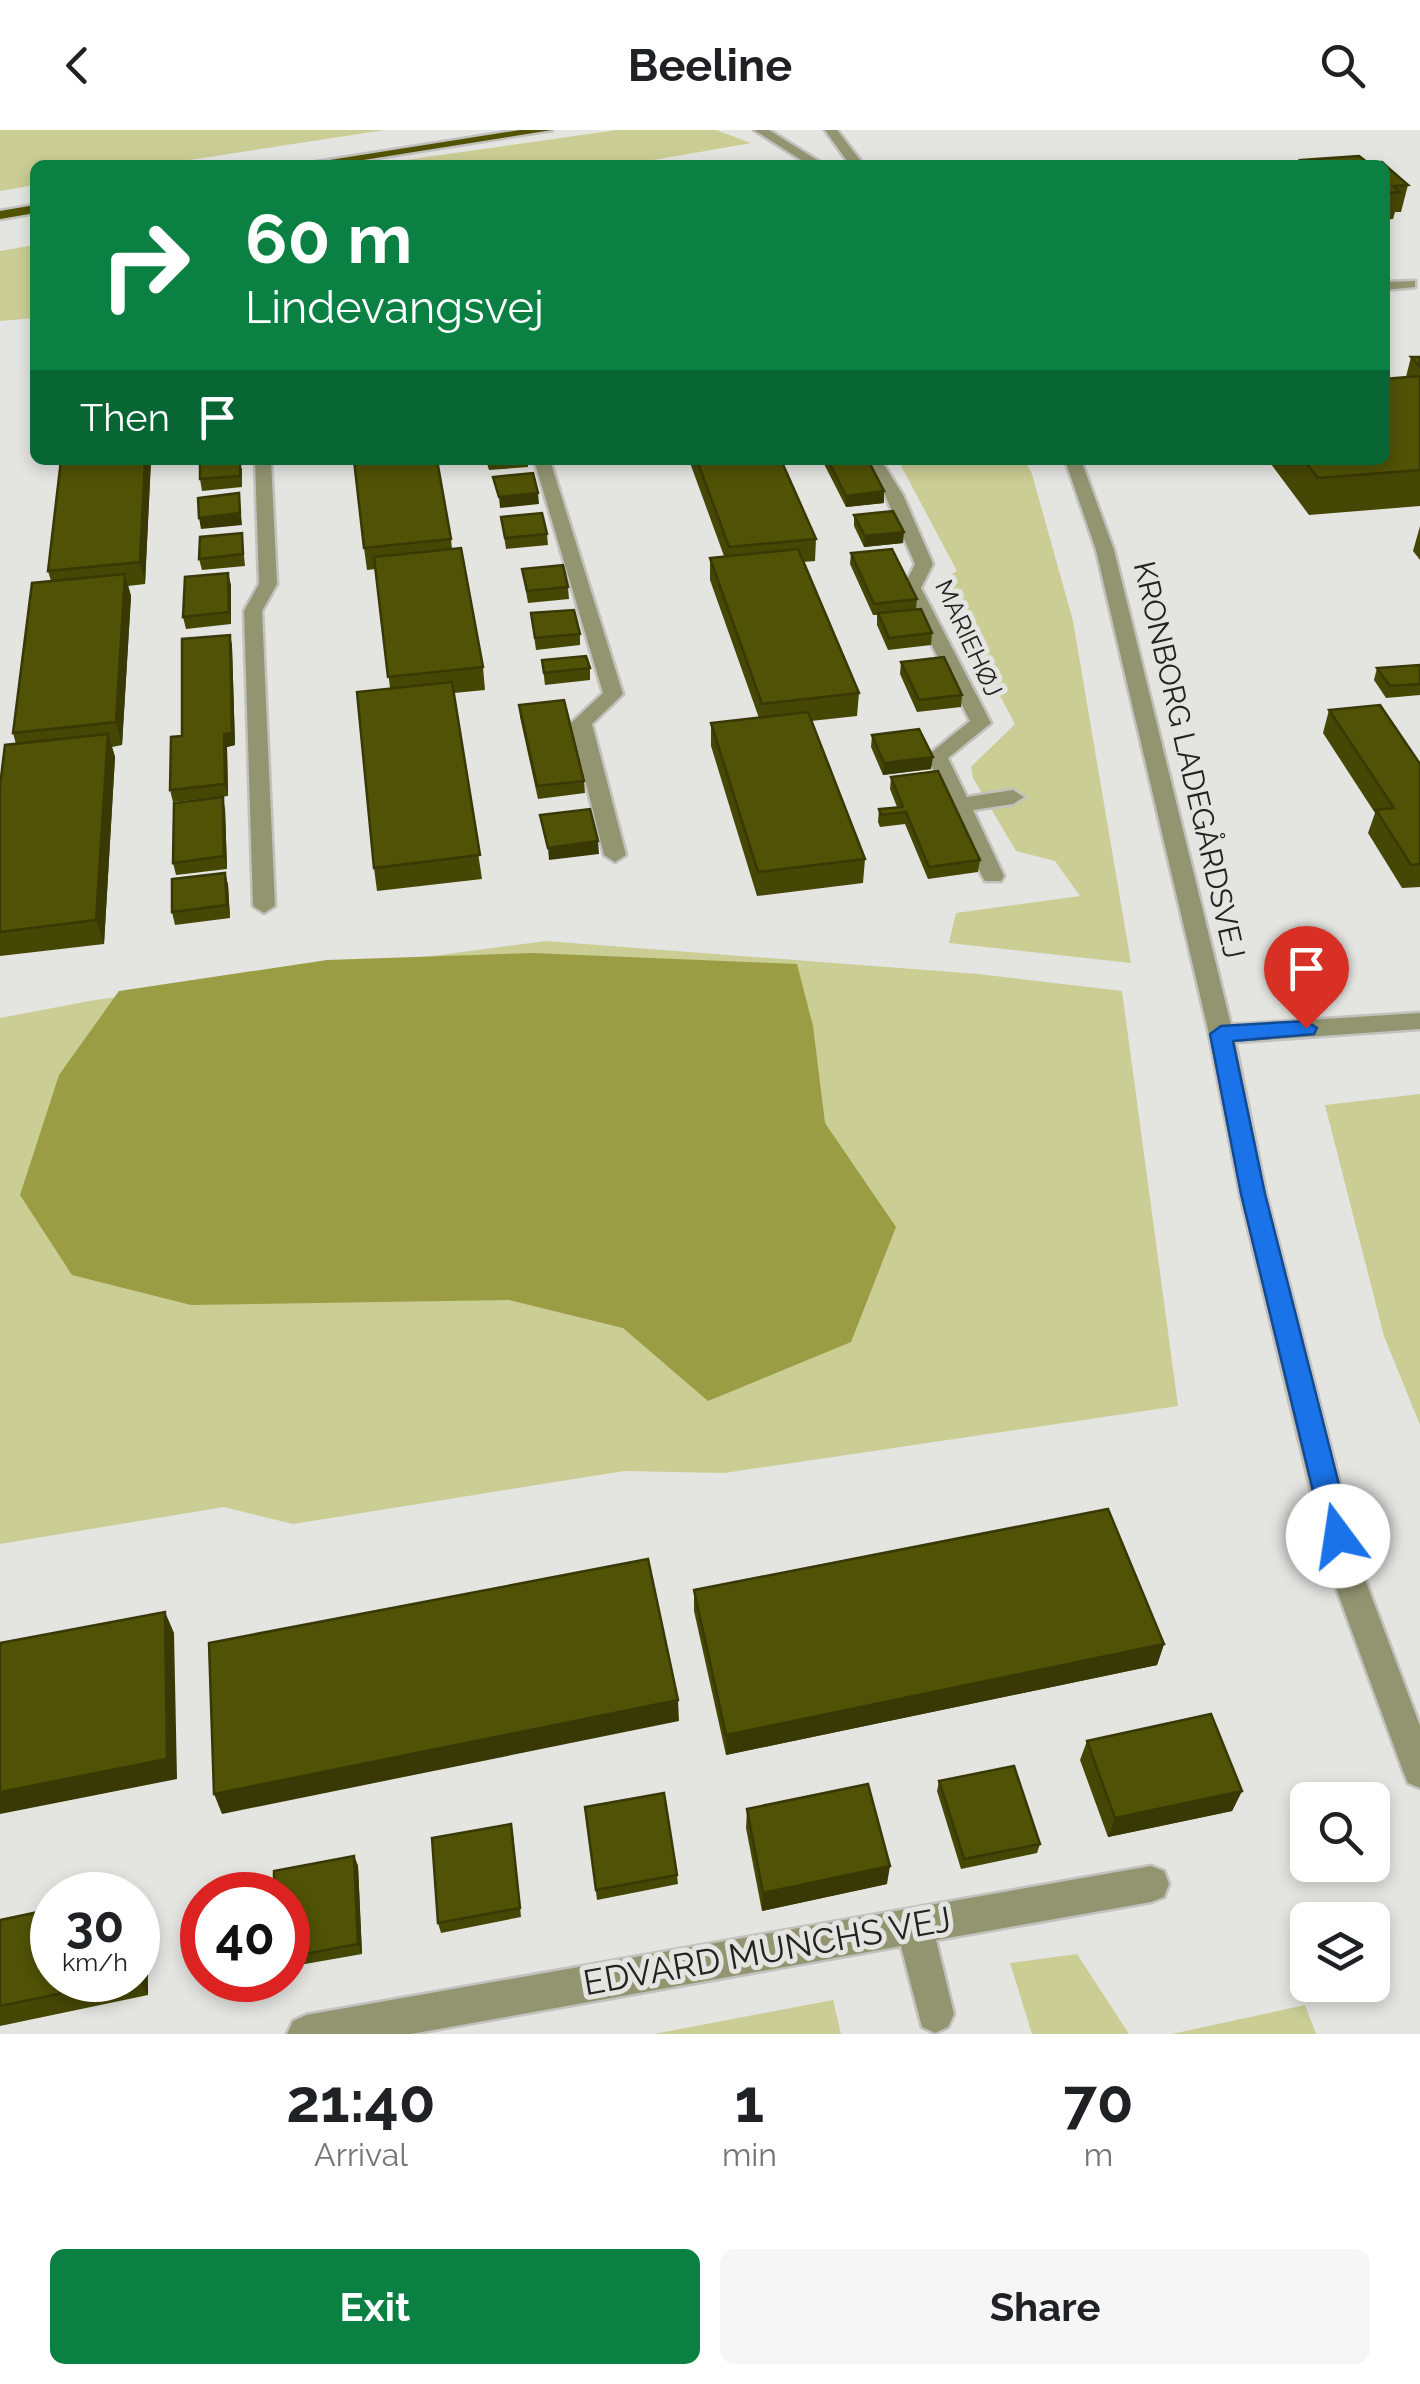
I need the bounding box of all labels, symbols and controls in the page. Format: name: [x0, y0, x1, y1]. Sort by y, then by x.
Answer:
icon: back: [50, 38, 105, 93]
icon: search: [1315, 38, 1370, 93]
text: Beeline: [628, 39, 792, 92]
text: 60 m: [245, 197, 412, 279]
icon: right: [80, 200, 210, 330]
text: Lindevangsvej: [245, 281, 544, 334]
icon: arrive: [190, 390, 245, 445]
text: Then: [80, 395, 170, 440]
street label: KRONBORG LADEGÅRDSVEJ: [1127, 558, 1252, 962]
street label: MARIEHØJ: [929, 575, 1009, 701]
pin: [1264, 926, 1349, 1029]
icon: arrive: [1279, 941, 1334, 996]
position arrow: [1286, 1484, 1390, 1588]
map controls: [1290, 1782, 1390, 2002]
button: search: [1290, 1782, 1390, 1882]
speed limit sign: 40: [180, 1872, 310, 2002]
text: 30: [66, 1895, 124, 1954]
street label: EDVARD MUNCHS VEJ: [580, 1898, 954, 2003]
button: layers: [1290, 1902, 1390, 2002]
text: km/h: [62, 1947, 128, 1977]
text: 21:40: [286, 2066, 436, 2136]
text: 1: [735, 2066, 764, 2136]
text: 70: [1063, 2066, 1134, 2136]
text: Arrival: [314, 2136, 408, 2173]
text: min: [722, 2136, 777, 2173]
text: m: [1084, 2136, 1113, 2173]
button: Exit: [50, 2249, 700, 2364]
button: Share: [720, 2249, 1370, 2364]

